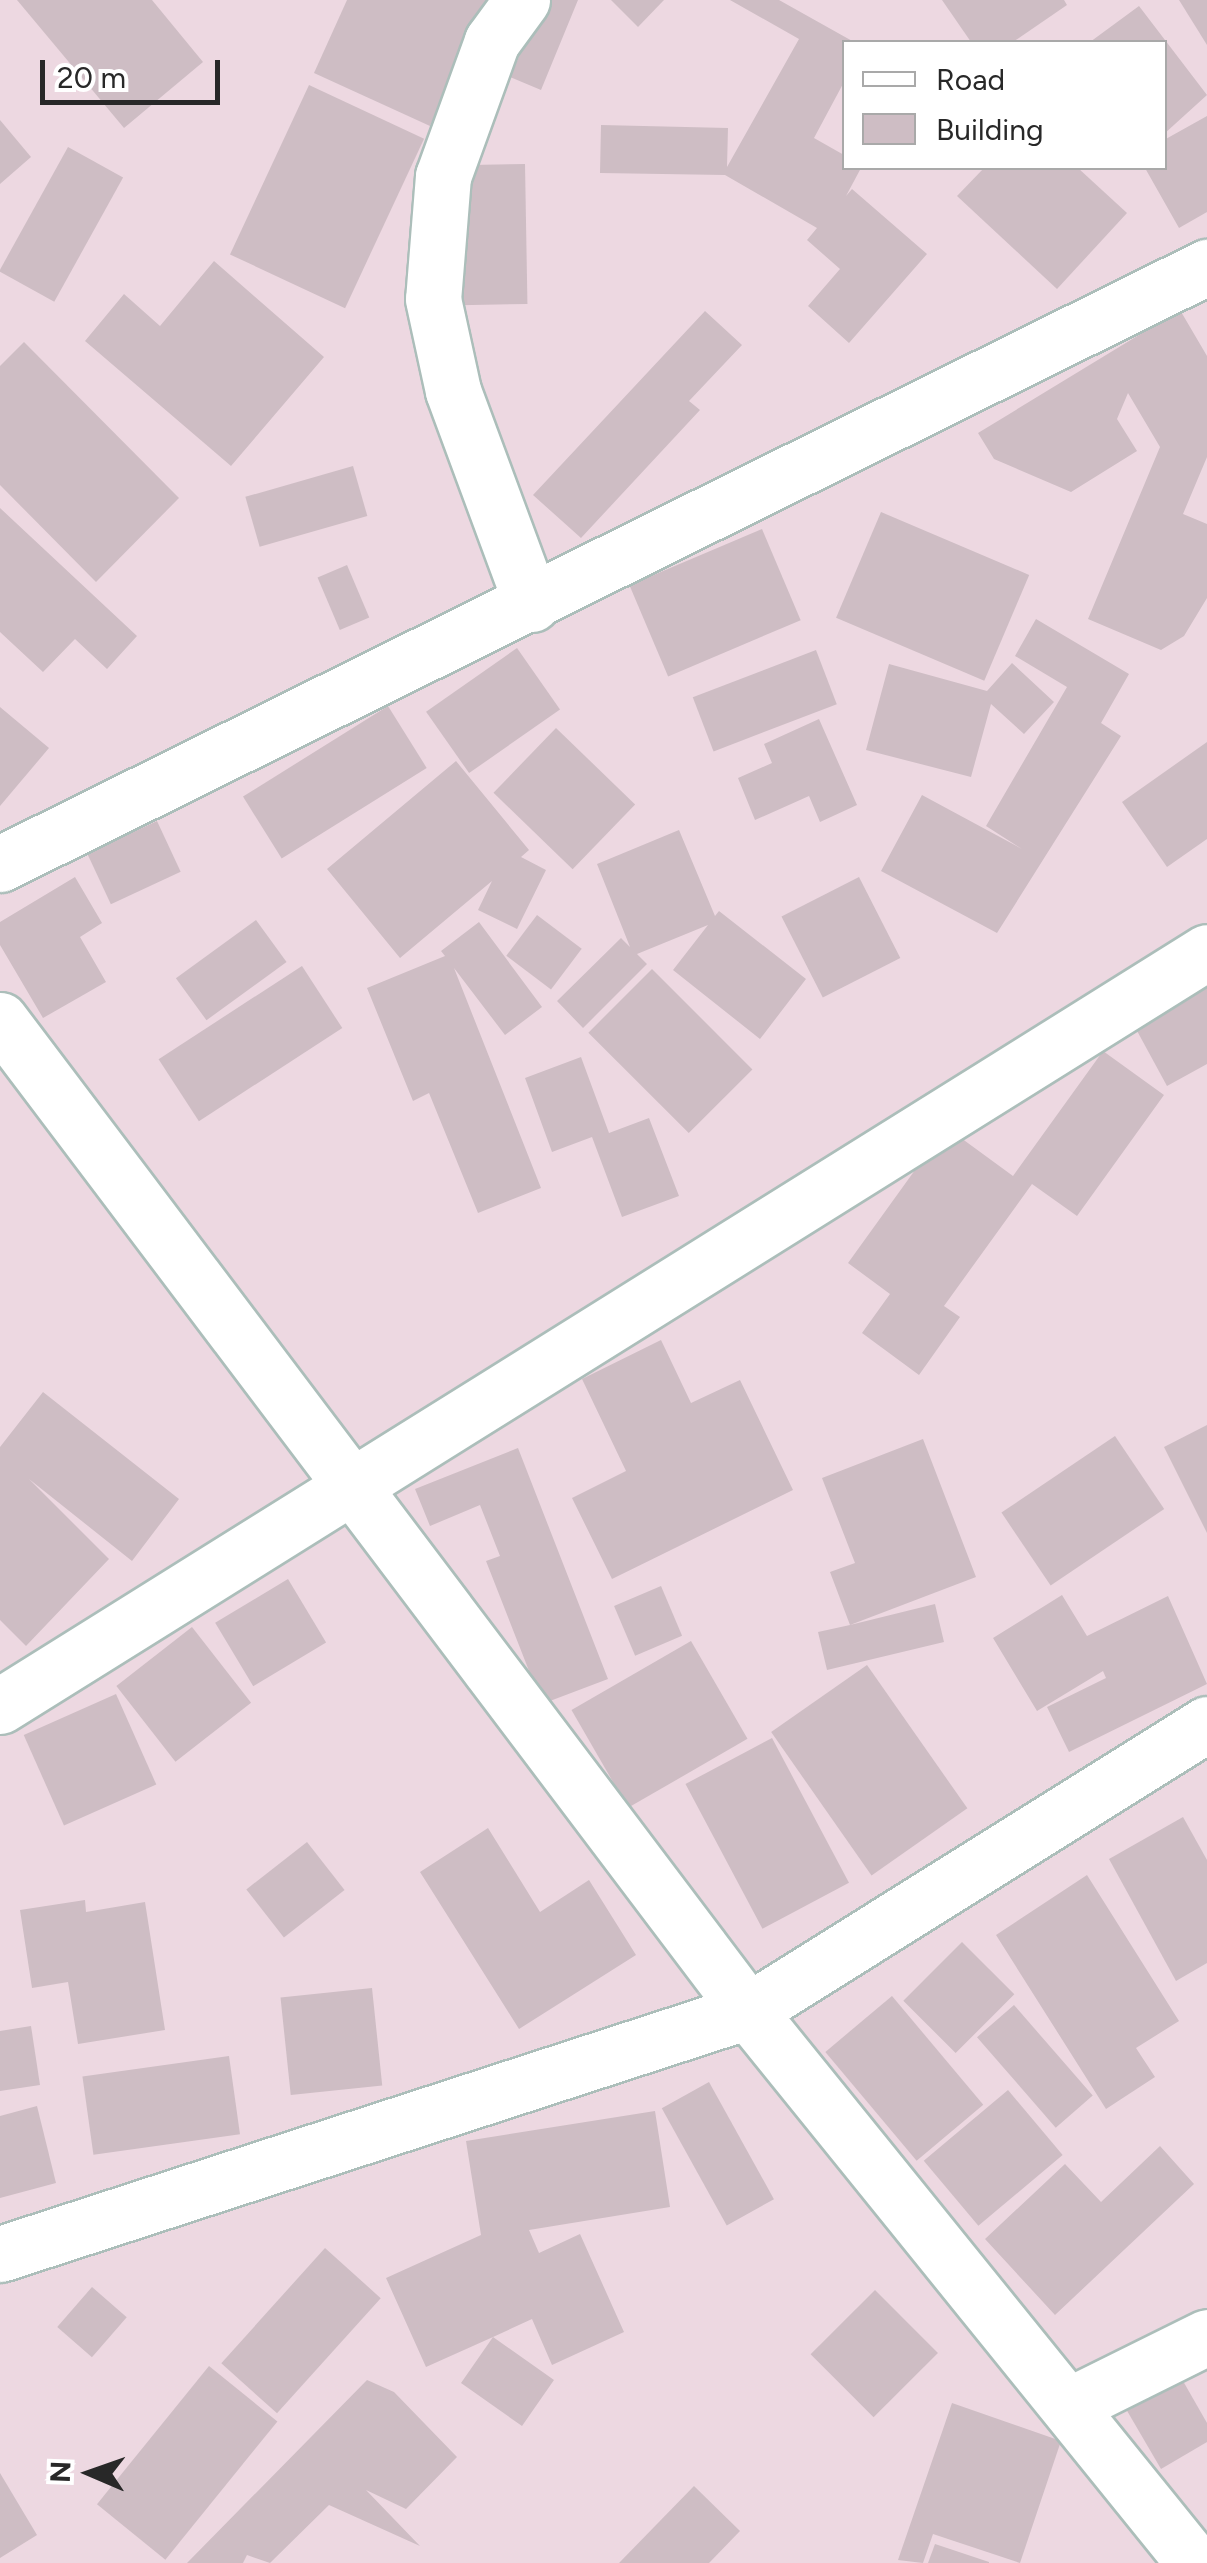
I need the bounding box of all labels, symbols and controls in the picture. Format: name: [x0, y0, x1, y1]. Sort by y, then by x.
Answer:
scale bar: [45, 40, 225, 102]
legend: [842, 40, 1167, 170]
text: 20 m: [57, 59, 126, 96]
text: Road: [936, 61, 1005, 98]
text: Building: [936, 111, 1044, 148]
north arrow: [40, 2423, 140, 2523]
text: N: [43, 2461, 77, 2483]

